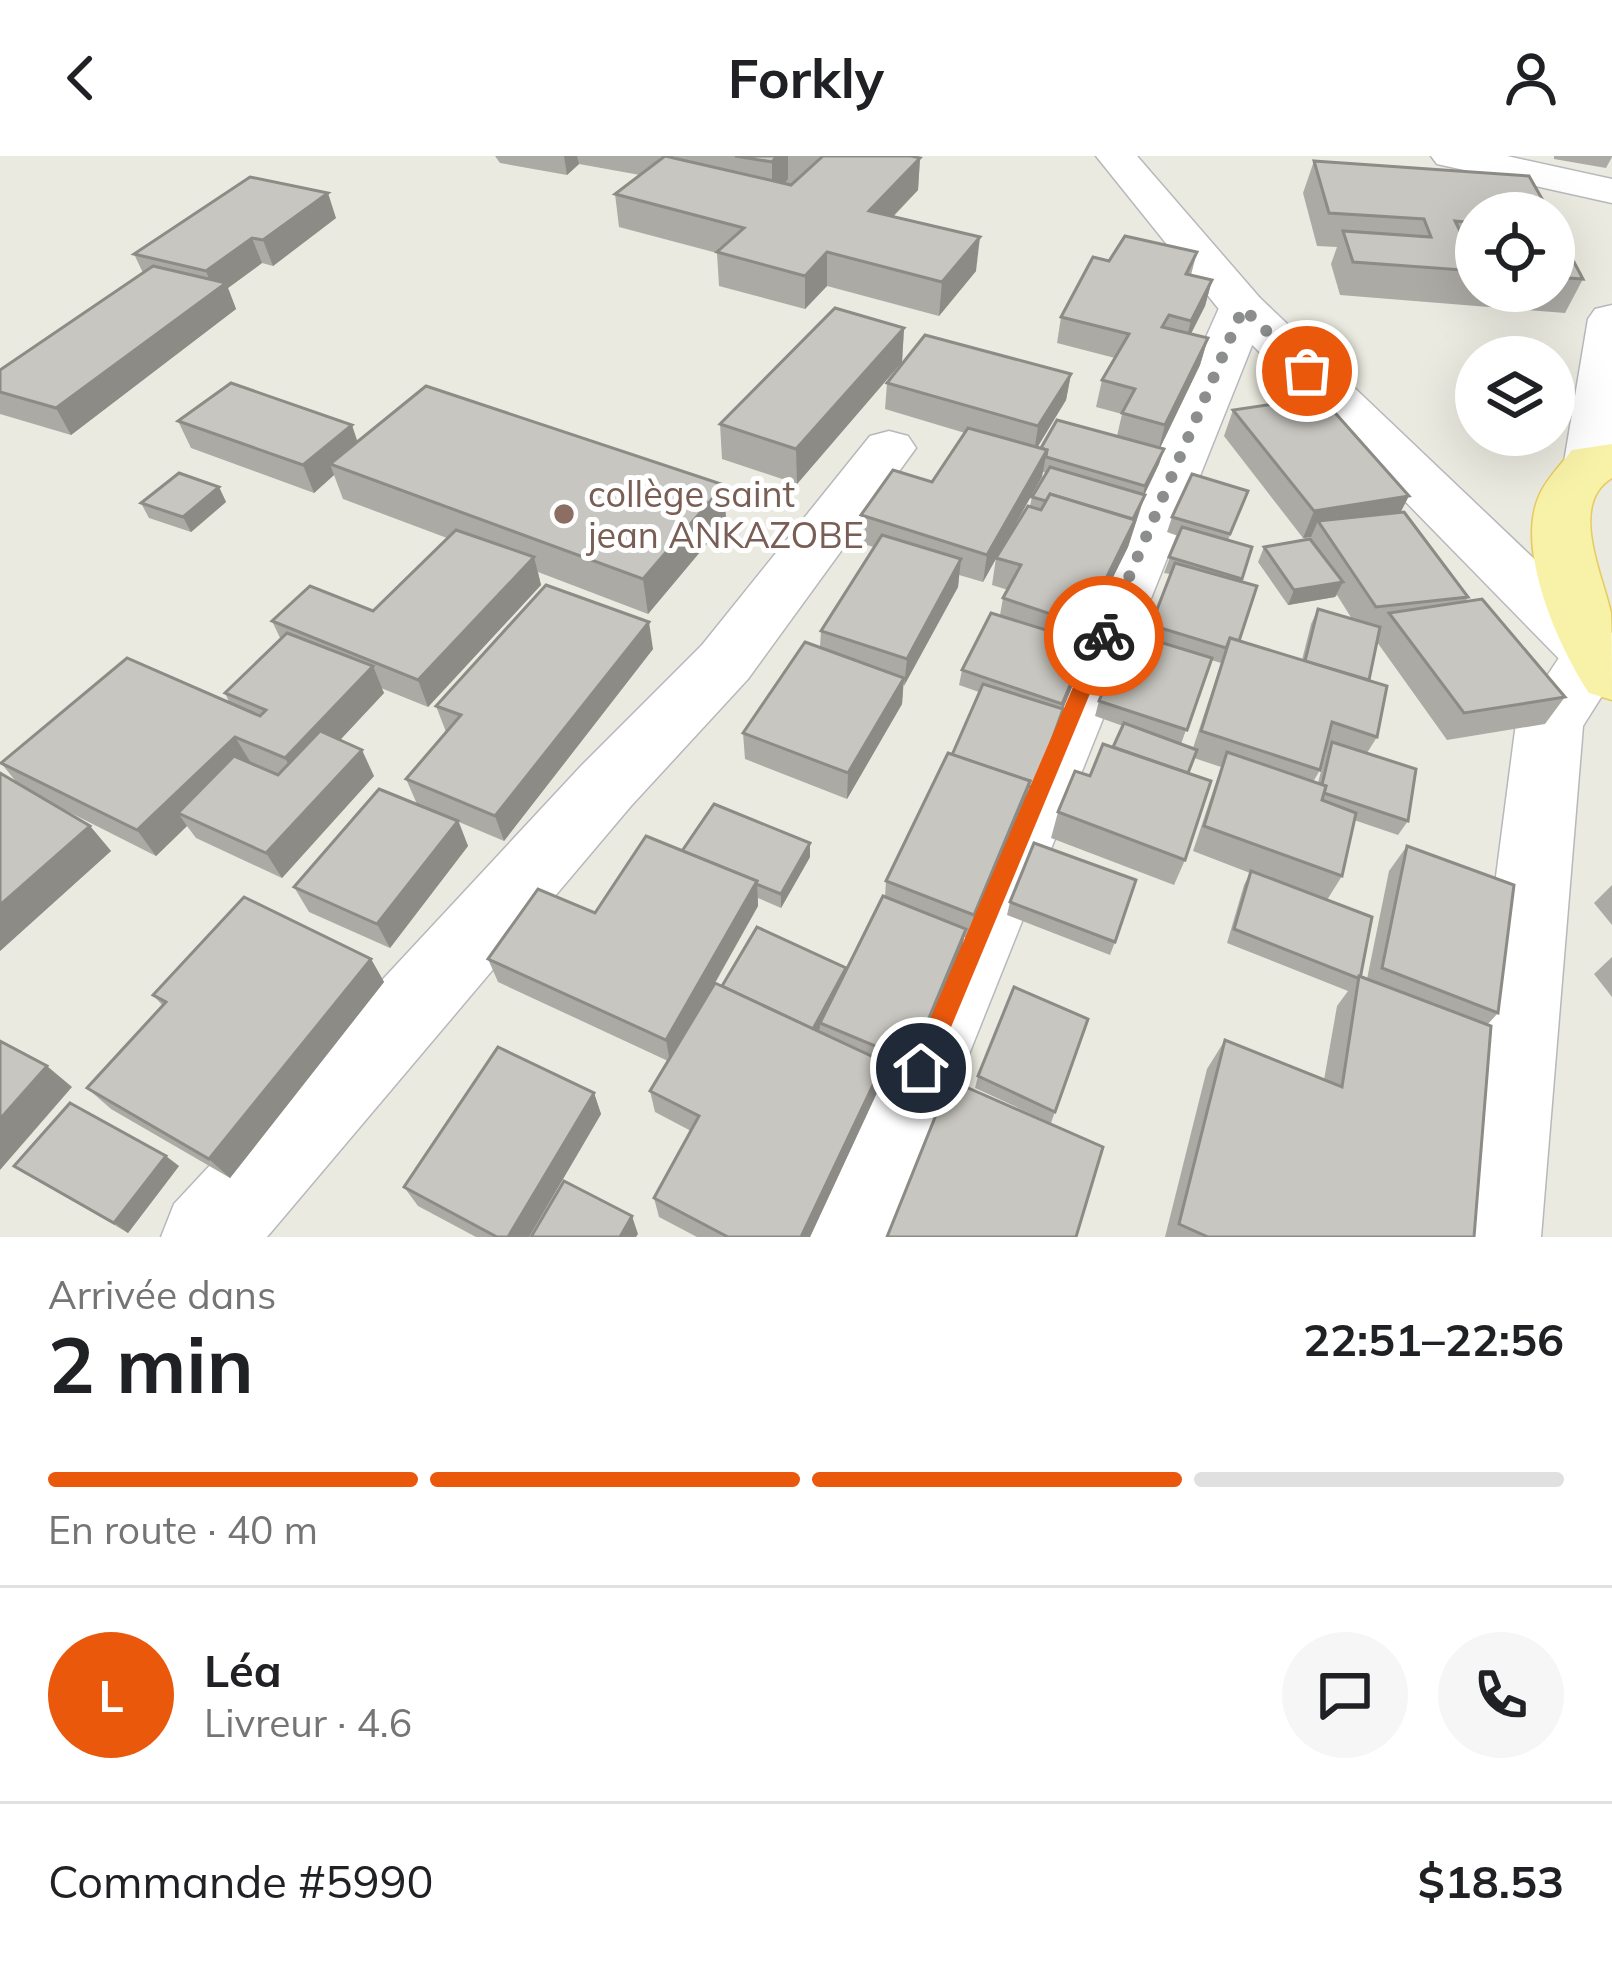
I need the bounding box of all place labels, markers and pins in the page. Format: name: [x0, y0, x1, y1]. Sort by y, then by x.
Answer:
pin: [1256, 320, 1358, 422]
place label: collège saint jean ANKAZOBE: [585, 471, 864, 557]
marker: collège saint jean ANKAZOBE: [551, 501, 577, 527]
pin: [870, 1017, 972, 1119]

